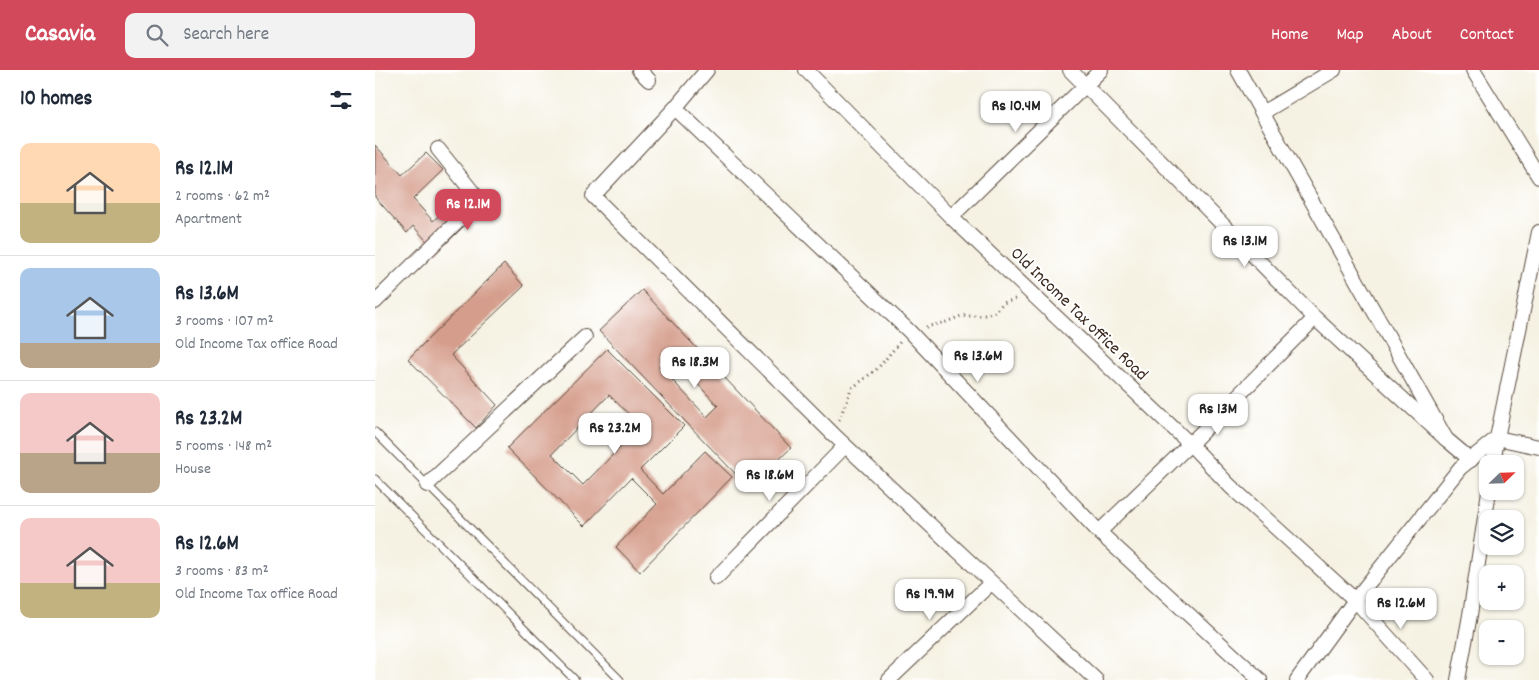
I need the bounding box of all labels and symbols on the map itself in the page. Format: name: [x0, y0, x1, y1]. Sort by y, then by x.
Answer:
pin: Rs 10.4M: [964, 90, 1068, 133]
pin: Rs 12.1M: [416, 189, 520, 231]
pin: Rs 13.1M: [1193, 226, 1297, 268]
street label: Old Income Tax office Road: [1004, 242, 1153, 387]
pin: Rs 13.6M: [926, 340, 1030, 383]
pin: Rs 18.3M: [643, 346, 747, 389]
pin: Rs 13M: [1177, 394, 1259, 436]
pin: Rs 23.2M: [563, 412, 667, 455]
north arrow: [1479, 455, 1524, 500]
pin: Rs 18.6M: [718, 460, 822, 502]
pin: Rs 19.9M: [878, 578, 982, 621]
pin: Rs 12.6M: [1349, 588, 1453, 630]

